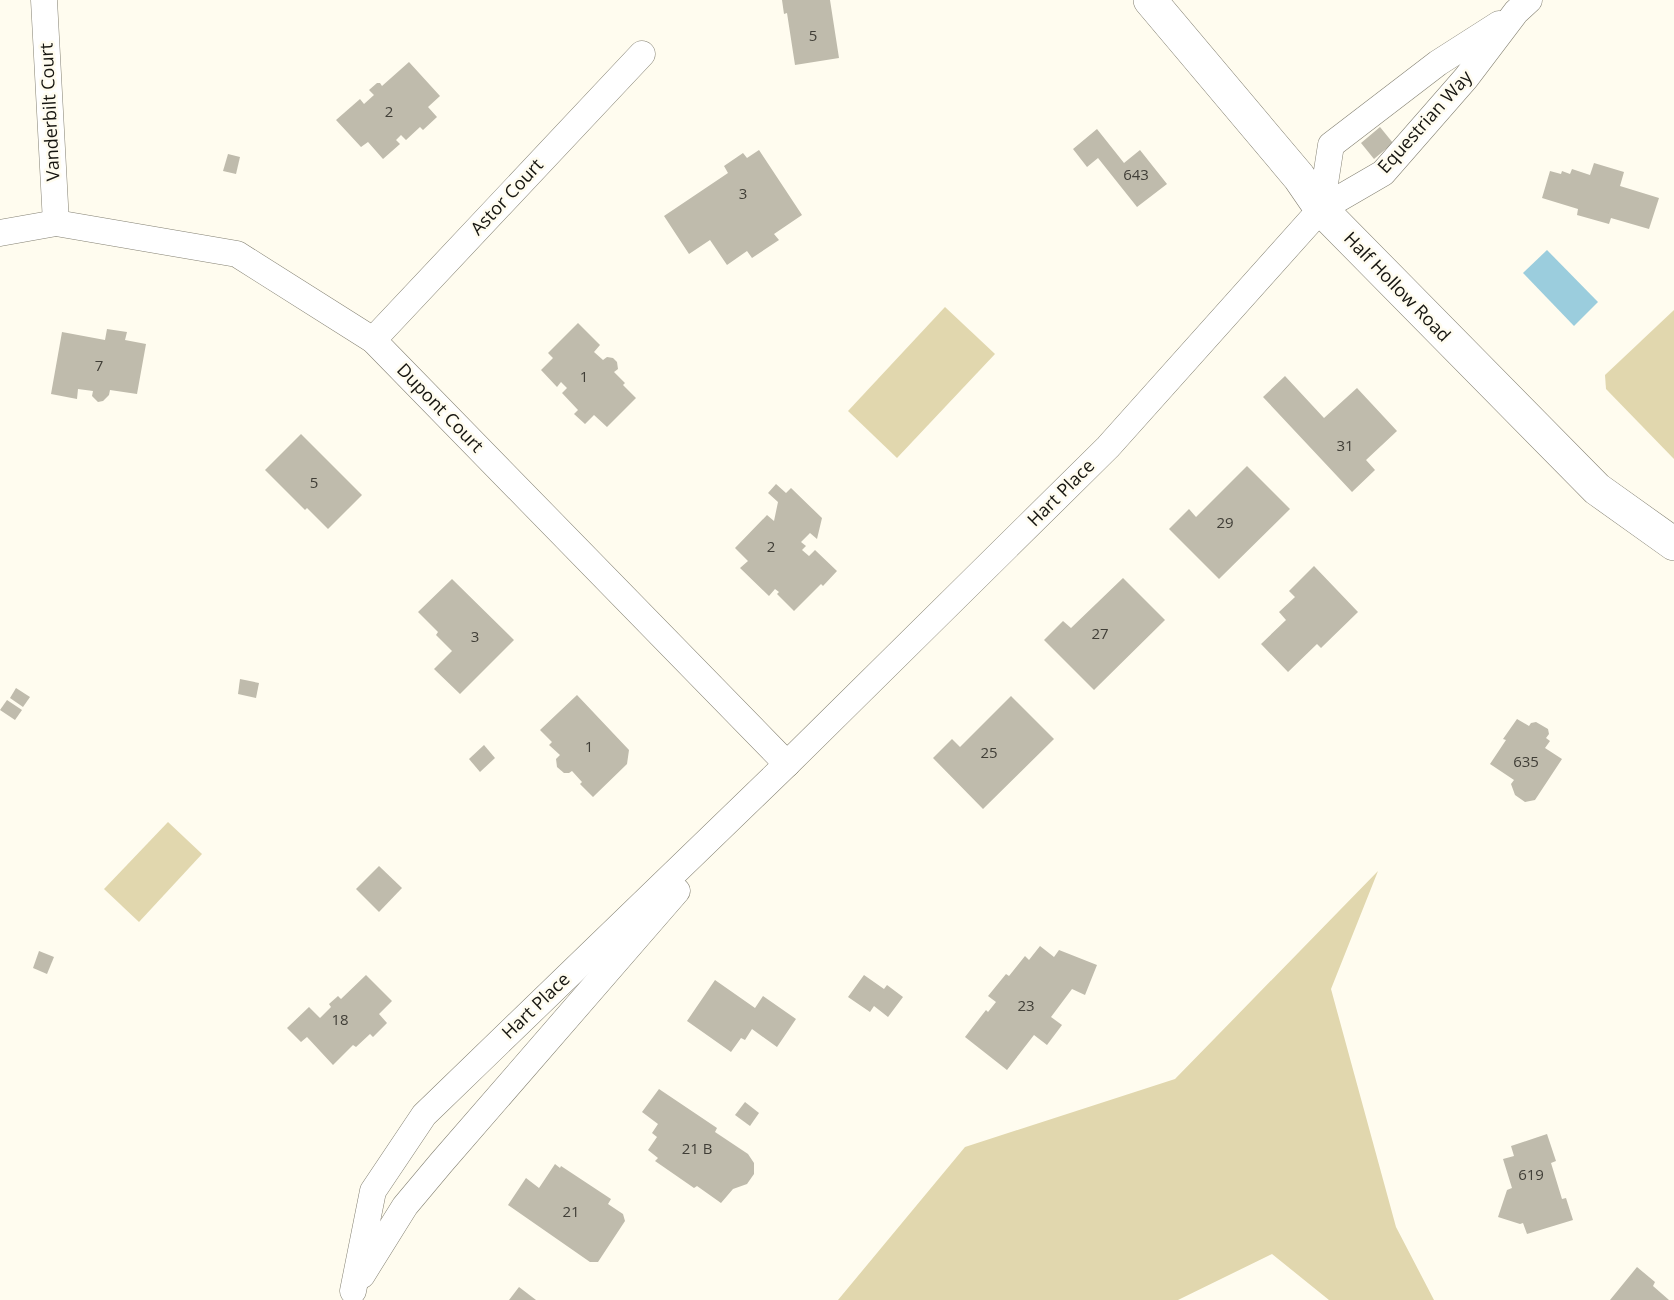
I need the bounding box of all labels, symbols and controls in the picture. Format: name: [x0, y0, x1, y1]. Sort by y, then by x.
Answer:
house number: 5: [809, 25, 817, 45]
street label: Vanderbilt Court: [33, 42, 65, 182]
street label: Equestrian Way: [1372, 64, 1477, 178]
house number: 2: [385, 101, 393, 121]
street label: Astor Court: [465, 153, 548, 240]
house number: 643: [1123, 164, 1149, 184]
house number: 3: [739, 183, 747, 203]
street label: Half Hollow Road: [1339, 226, 1456, 346]
house number: 7: [95, 355, 103, 375]
street label: Dupont Court: [392, 358, 489, 457]
house number: 1: [580, 366, 588, 386]
house number: 31: [1336, 435, 1354, 455]
street label: Hart Place: [1021, 453, 1099, 531]
house number: 5: [310, 472, 318, 492]
house number: 29: [1216, 512, 1234, 532]
house number: 2: [767, 536, 775, 556]
house number: 27: [1091, 623, 1109, 643]
house number: 3: [471, 626, 479, 646]
house number: 1: [585, 736, 593, 756]
house number: 25: [980, 742, 998, 762]
house number: 635: [1513, 751, 1539, 771]
street label: Hart Place: [496, 967, 575, 1044]
house number: 23: [1017, 995, 1035, 1015]
house number: 18: [331, 1009, 349, 1029]
house number: 21 B: [682, 1138, 712, 1158]
house number: 619: [1518, 1164, 1544, 1184]
house number: 21: [562, 1201, 580, 1221]

